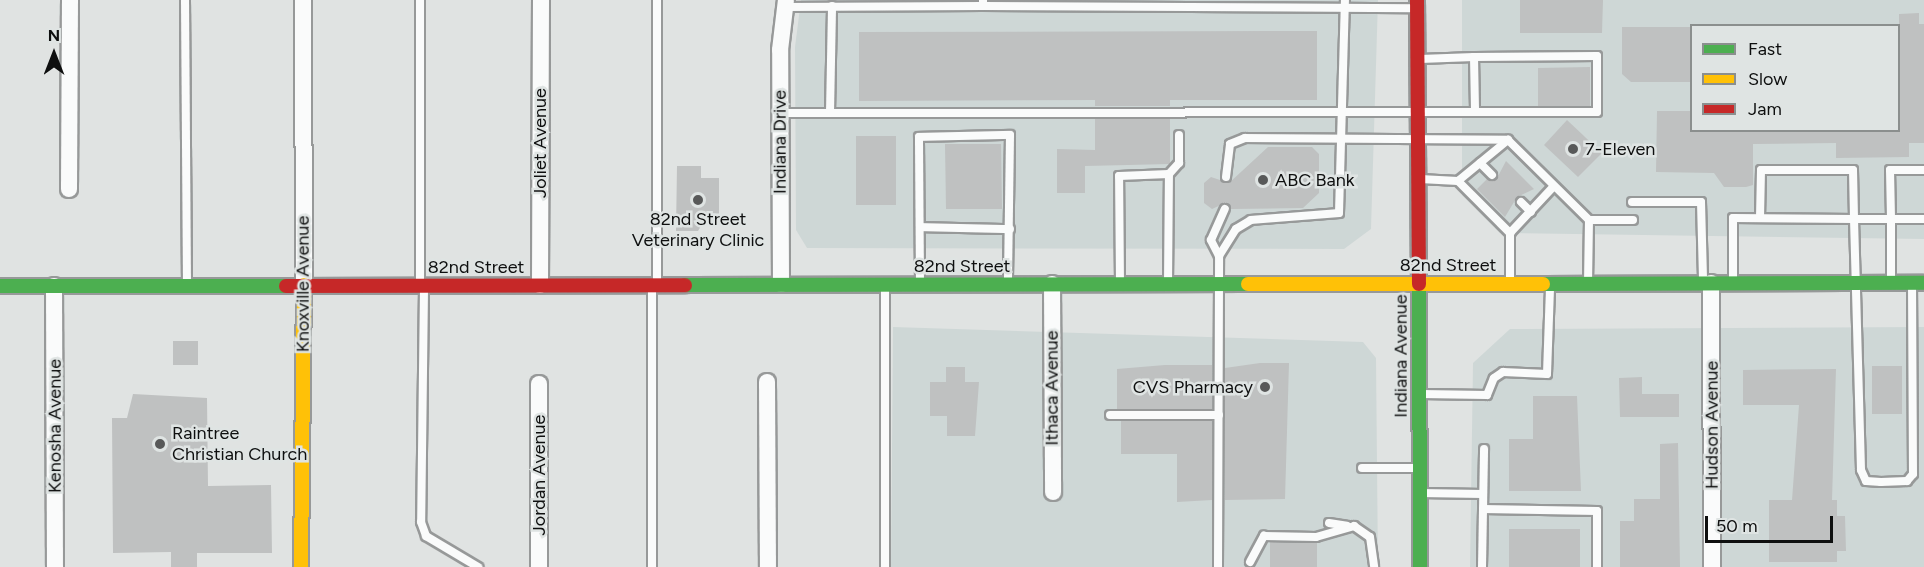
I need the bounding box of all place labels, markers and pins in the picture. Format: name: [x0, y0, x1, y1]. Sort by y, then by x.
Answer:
place label: 7-Eleven: [1585, 138, 1655, 160]
marker: 7-Eleven: [1566, 142, 1580, 156]
place label: ABC Bank: [1275, 169, 1355, 191]
marker: ABC Bank: [1256, 173, 1270, 187]
marker: 82nd Street Veterinary Clinic: [691, 193, 705, 207]
place label: 82nd Street Veterinary Clinic: [632, 209, 764, 252]
place label: CVS Pharmacy: [1133, 376, 1253, 398]
marker: CVS Pharmacy: [1258, 380, 1272, 394]
place label: Raintree Christian Church: [172, 423, 307, 466]
marker: Raintree Christian Church: [153, 437, 167, 451]

